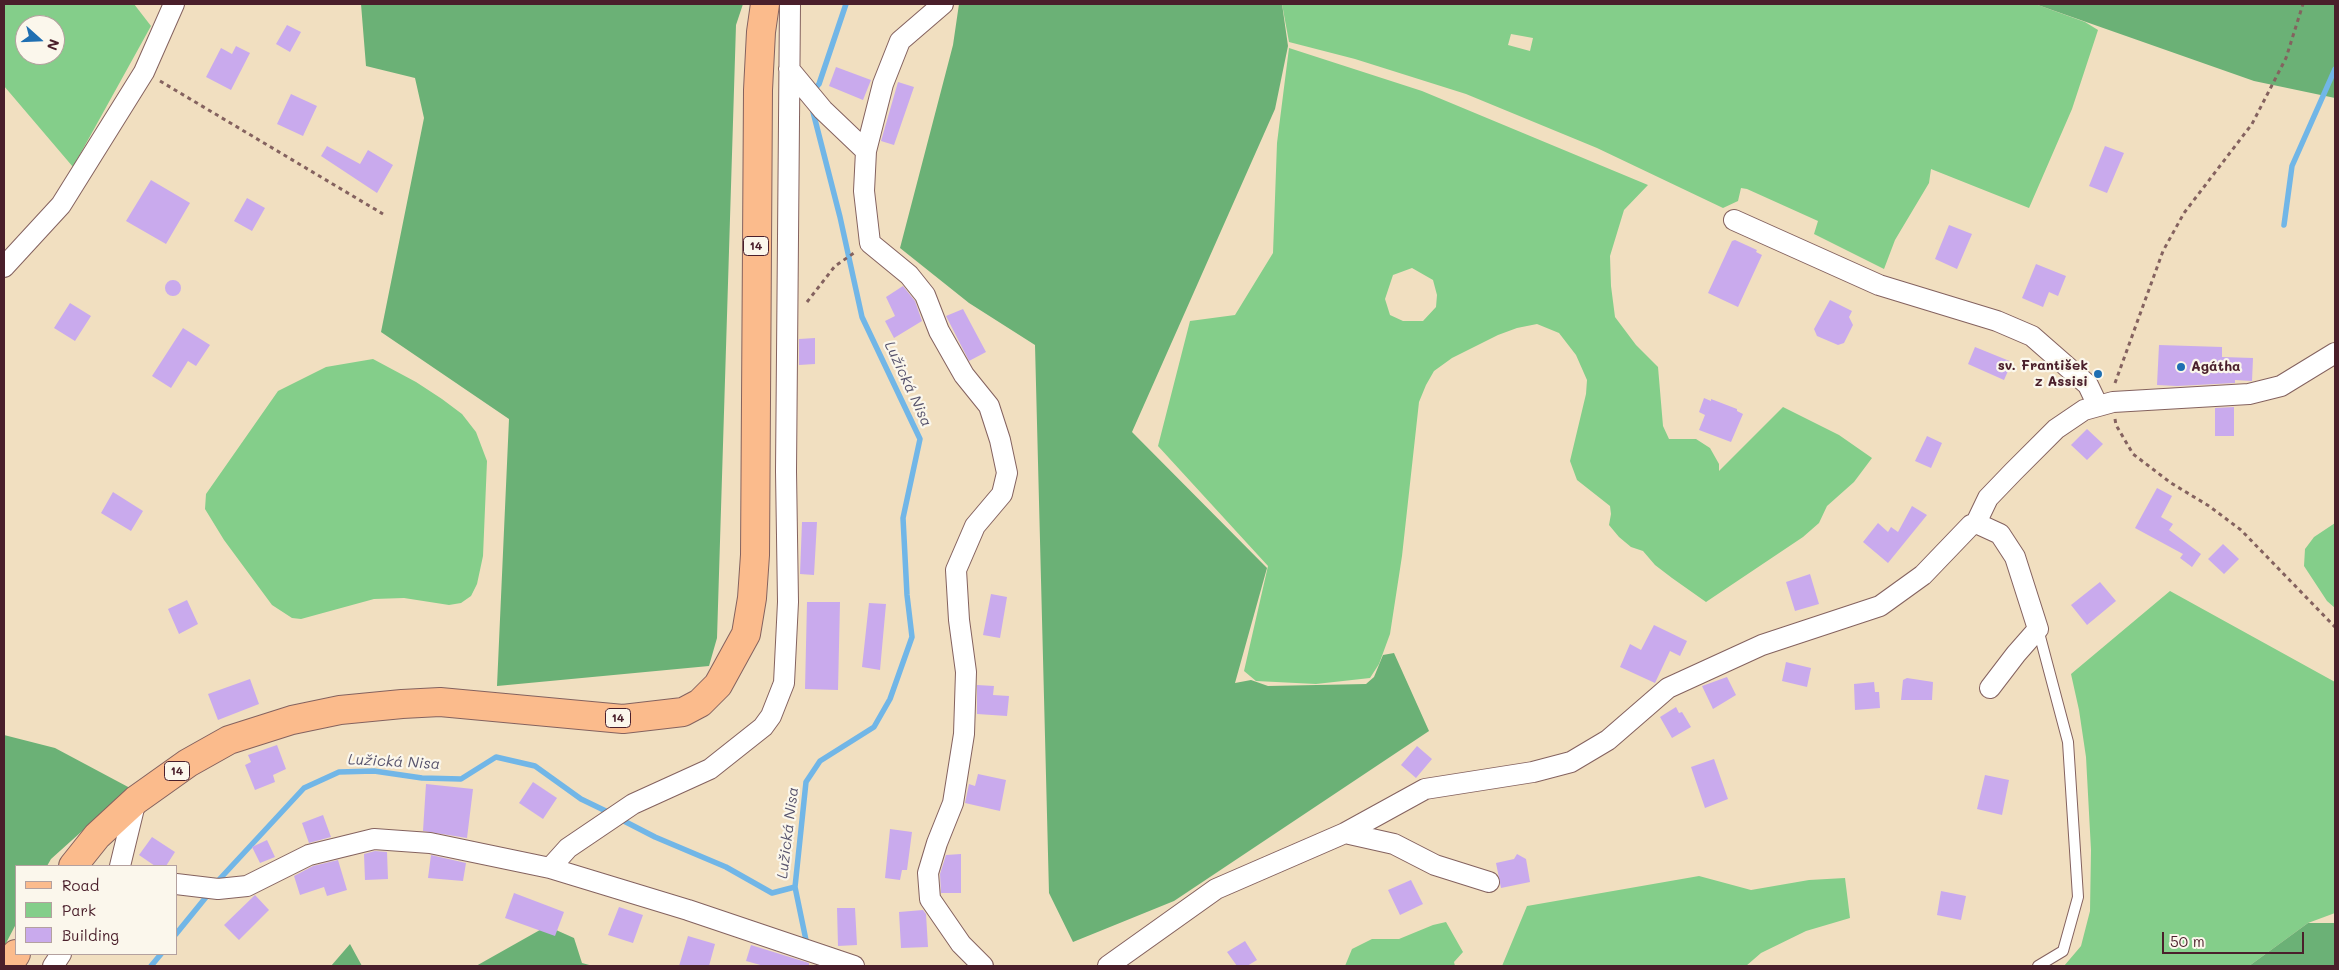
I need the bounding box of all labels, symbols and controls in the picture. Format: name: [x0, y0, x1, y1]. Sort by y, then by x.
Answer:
north arrow: [15, 15, 65, 65]
text: N: [43, 37, 64, 53]
road number: 14: [744, 237, 768, 256]
water label: Lužická Nisa: [880, 338, 936, 430]
place label: sv. František z Assisi: [1998, 358, 2088, 391]
place label: Agátha: [2191, 359, 2241, 375]
marker: Agátha: [2175, 361, 2187, 373]
marker: sv. František z Assisi: [2092, 368, 2104, 380]
road number: 14: [606, 708, 630, 728]
water label: Lužická Nisa: [347, 751, 441, 773]
road number: 14: [164, 761, 190, 780]
water label: Lužická Nisa: [773, 786, 803, 880]
legend: [15, 865, 178, 955]
text: Road: [62, 875, 99, 895]
text: Park: [62, 900, 96, 920]
scale bar: [2164, 922, 2306, 954]
text: Building: [62, 925, 119, 945]
text: 50 m: [2170, 931, 2205, 951]

